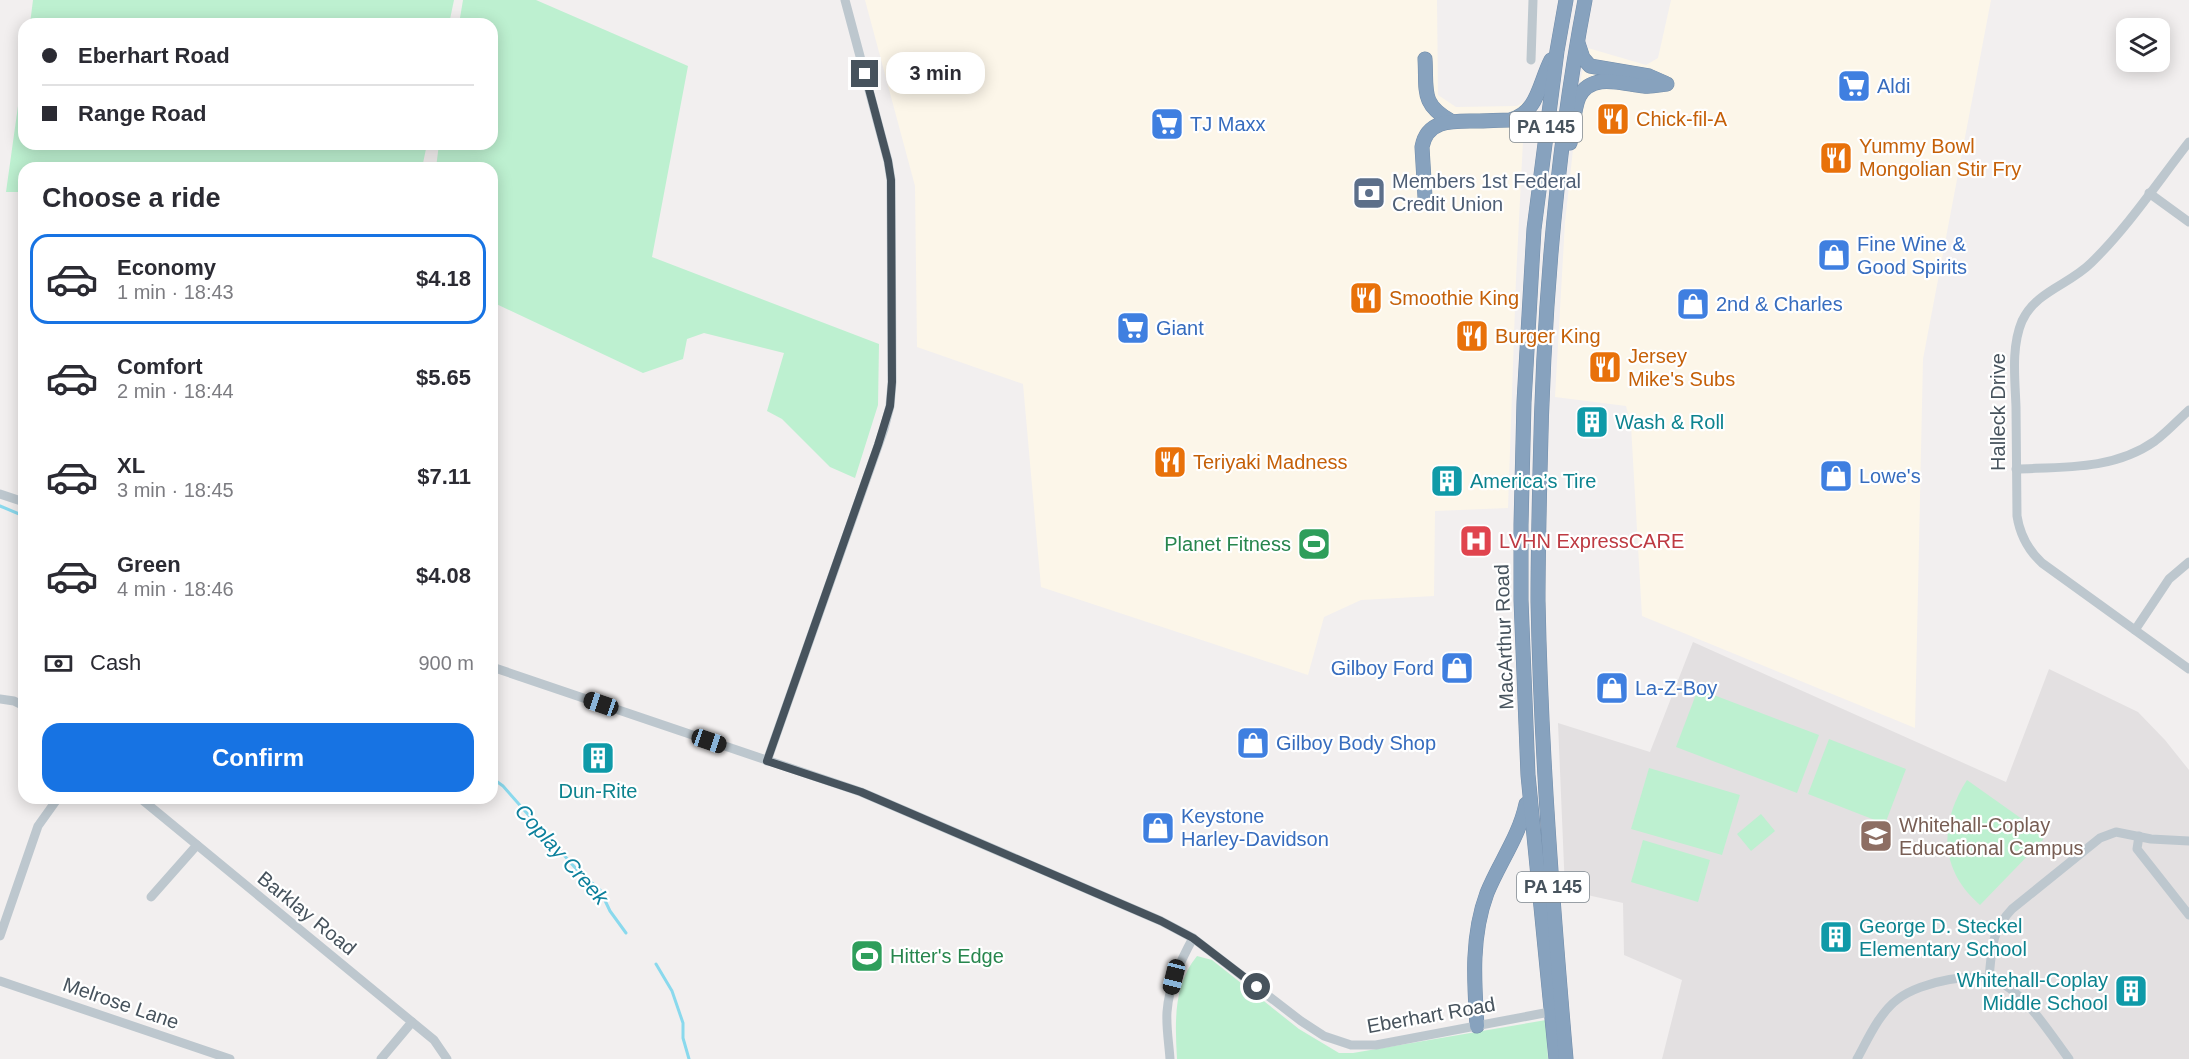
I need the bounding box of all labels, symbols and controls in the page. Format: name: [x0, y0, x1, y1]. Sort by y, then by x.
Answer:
map controls: [2116, 18, 2170, 72]
button: layers: [2116, 18, 2170, 72]
text: Eberhart Road: [78, 43, 230, 68]
callout: 3 min: [886, 53, 985, 95]
route end: [851, 60, 878, 87]
text: 3 min: [909, 62, 962, 84]
supermarket icon: Aldi: [1836, 68, 1872, 104]
place label: Aldi: [1877, 75, 1910, 97]
text: Range Road: [78, 101, 206, 126]
restaurant icon: Chick-fil-A: [1595, 101, 1631, 137]
supermarket icon: TJ Maxx: [1149, 106, 1185, 142]
place label: Chick-fil-A: [1636, 108, 1728, 130]
road number: PA 145: [1510, 112, 1582, 142]
place label: TJ Maxx: [1190, 113, 1266, 135]
place label: Yummy Bowl Mongolian Stir Fry: [1859, 135, 2021, 180]
restaurant icon: Yummy Bowl Mongolian Stir Fry: [1818, 140, 1854, 176]
place label: Members 1st Federal Credit Union: [1392, 170, 1581, 215]
bank icon: Members 1st Federal Credit Union: [1351, 175, 1387, 211]
text: Choose a ride: [42, 183, 221, 213]
place label: Fine Wine & Good Spirits: [1857, 233, 1967, 278]
shop icon: Fine Wine & Good Spirits: [1816, 237, 1852, 273]
icon: car: [45, 252, 99, 306]
text: Economy: [117, 255, 216, 280]
text: $4.18: [416, 266, 471, 291]
restaurant icon: Smoothie King: [1348, 280, 1384, 316]
text: 1 min · 18:43: [117, 281, 234, 303]
shop icon: 2nd & Charles: [1675, 286, 1711, 322]
place label: Smoothie King: [1389, 287, 1519, 309]
place label: 2nd & Charles: [1716, 293, 1843, 315]
supermarket icon: Giant: [1115, 310, 1151, 346]
place label: Giant: [1156, 317, 1204, 339]
restaurant icon: Burger King: [1454, 318, 1490, 354]
place label: Burger King: [1495, 325, 1601, 347]
place label: Jersey Mike's Subs: [1628, 345, 1735, 390]
restaurant icon: Jersey Mike's Subs: [1587, 349, 1623, 385]
icon: car: [45, 351, 99, 405]
street label: Halleck Drive: [1987, 353, 2009, 471]
text: Comfort: [117, 354, 203, 379]
text: $5.65: [416, 365, 471, 390]
text: 2 min · 18:44: [117, 380, 234, 402]
building icon: Wash & Roll: [1574, 404, 1610, 440]
place label: Wash & Roll: [1615, 411, 1724, 433]
restaurant icon: Teriyaki Madness: [1152, 444, 1188, 480]
icon: car: [45, 450, 99, 504]
place label: Teriyaki Madness: [1193, 451, 1348, 473]
text: XL: [117, 453, 145, 478]
shop icon: Lowe's: [1818, 458, 1854, 494]
building icon: America’s Tire: [1429, 463, 1465, 499]
text: $7.11: [417, 464, 471, 489]
place label: Lowe's: [1859, 465, 1921, 487]
place label: America’s Tire: [1470, 470, 1596, 492]
text: 3 min · 18:45: [117, 479, 234, 501]
hospital icon: LVHN ExpressCARE: [1458, 523, 1494, 559]
sports icon: Planet Fitness: [1296, 526, 1332, 562]
place label: LVHN ExpressCARE: [1499, 530, 1684, 552]
place label: Planet Fitness: [1164, 533, 1291, 555]
icon: car: [45, 549, 99, 603]
text: Green: [117, 552, 181, 577]
text: $4.08: [416, 563, 471, 588]
street label: MacArthur Road: [1490, 564, 1518, 710]
text: 4 min · 18:46: [117, 578, 234, 600]
icon: cash: [42, 647, 75, 680]
text: Cash: [90, 650, 141, 675]
shop icon: Gilboy Ford: [1439, 650, 1475, 686]
text: 900 m: [418, 652, 474, 674]
place label: Gilboy Ford: [1331, 657, 1434, 679]
shop icon: La-Z-Boy: [1594, 670, 1630, 706]
place label: La-Z-Boy: [1635, 677, 1717, 699]
car: [581, 690, 621, 718]
button: Confirm: [42, 723, 474, 792]
shop icon: Gilboy Body Shop: [1235, 725, 1271, 761]
car: [689, 727, 729, 755]
place label: Gilboy Body Shop: [1276, 732, 1436, 754]
building icon: Dun-Rite: [580, 740, 616, 776]
place label: Dun-Rite: [559, 780, 637, 802]
water label: Coplay Creek: [511, 799, 614, 910]
place label: Keystone Harley-Davidson: [1181, 805, 1329, 850]
shop icon: Keystone Harley-Davidson: [1140, 810, 1176, 846]
place label: Whitehall-Coplay Educational Campus: [1899, 814, 2084, 859]
school or university icon: Whitehall-Coplay Educational Campus: [1858, 818, 1894, 854]
street label: Barklay Road: [253, 867, 361, 959]
road number: PA 145: [1517, 872, 1589, 902]
place label: George D. Steckel Elementary School: [1859, 915, 2027, 960]
building icon: George D. Steckel Elementary School: [1818, 919, 1854, 955]
sports icon: Hitter's Edge: [849, 938, 885, 974]
place label: Hitter's Edge: [890, 945, 1004, 967]
car: [1161, 957, 1187, 997]
place label: Whitehall-Coplay Middle School: [1957, 969, 2108, 1014]
street label: Melrose Lane: [60, 973, 182, 1033]
route start: [1243, 973, 1270, 1000]
building icon: Whitehall-Coplay Middle School: [2113, 973, 2149, 1009]
street label: Eberhart Road: [1365, 993, 1497, 1037]

